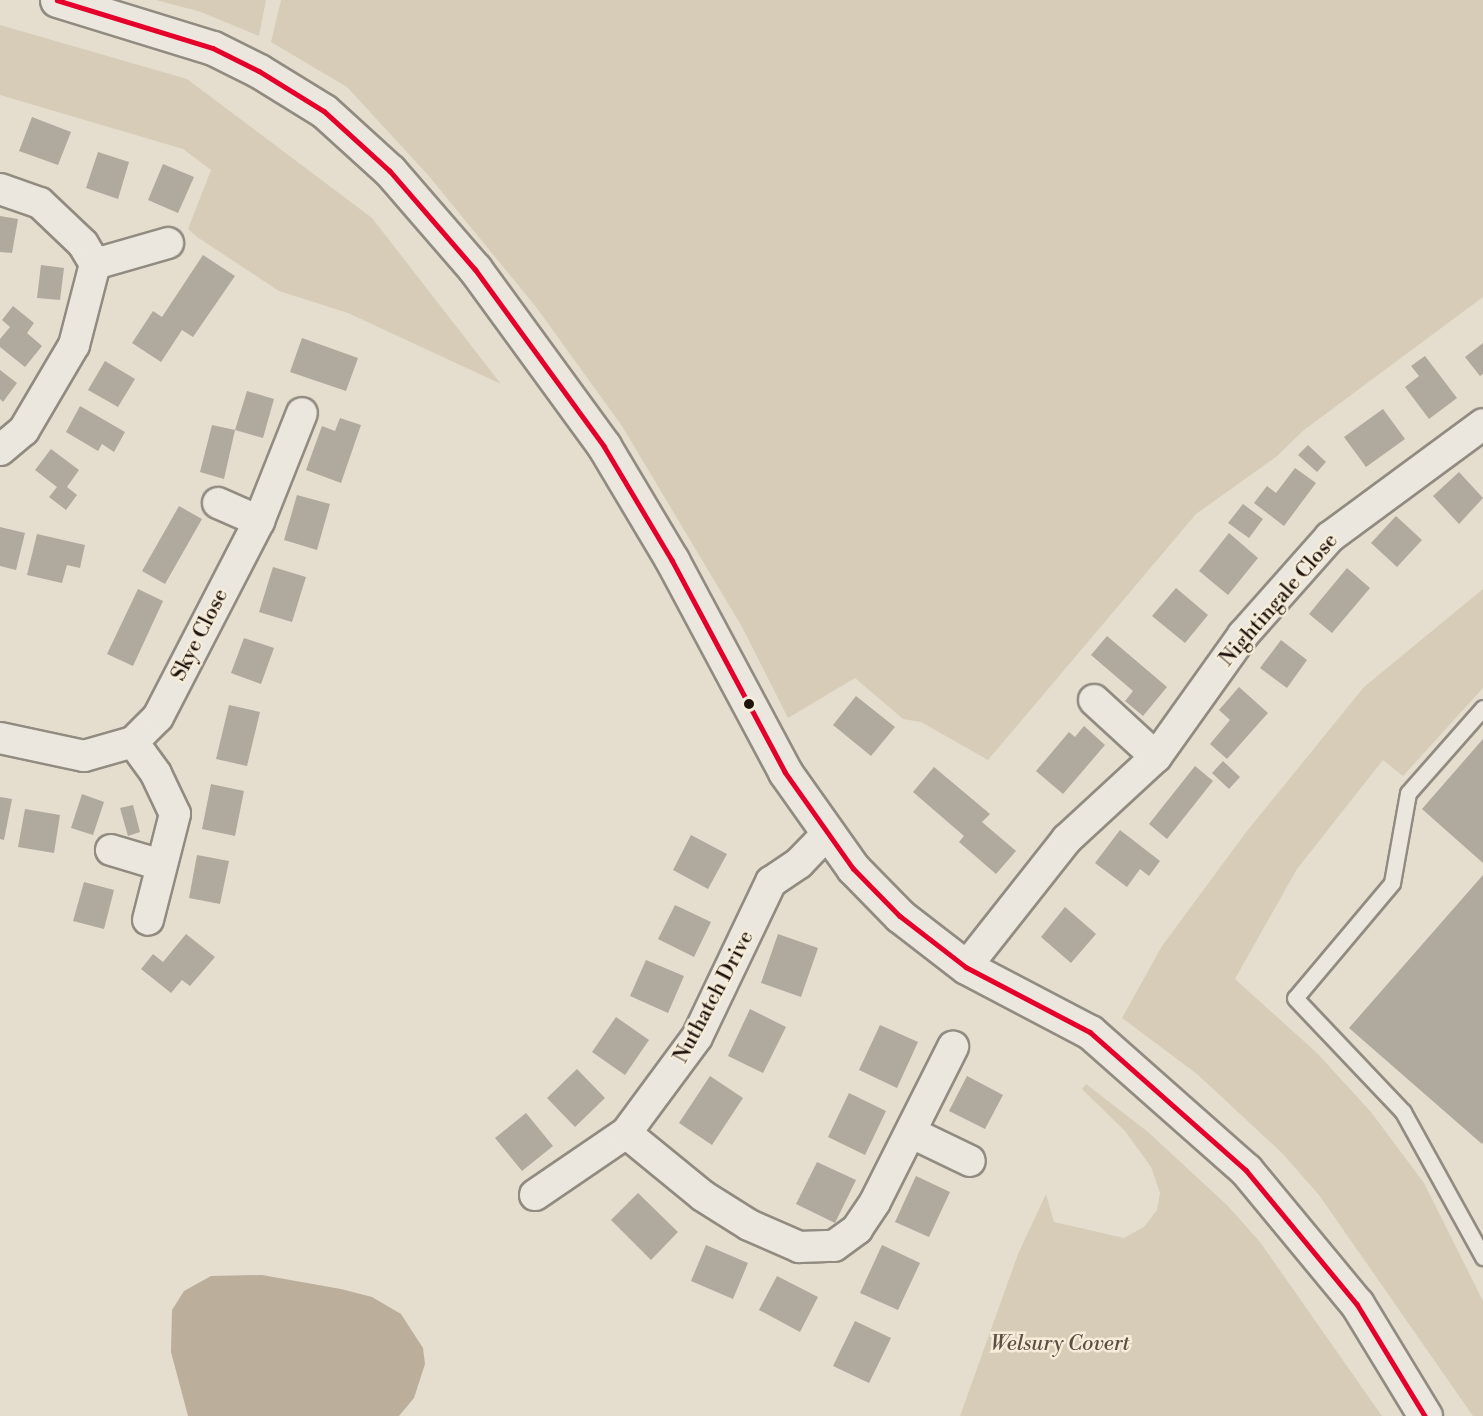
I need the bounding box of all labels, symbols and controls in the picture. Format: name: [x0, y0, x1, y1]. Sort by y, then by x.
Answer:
street label: Nightingale Close: [1214, 528, 1344, 672]
street label: Skye Close: [166, 585, 234, 685]
unlabelled marker: [743, 698, 755, 710]
street label: Nuthatch Drive: [669, 927, 759, 1067]
park label: Welsury Covert: [991, 1331, 1129, 1357]

